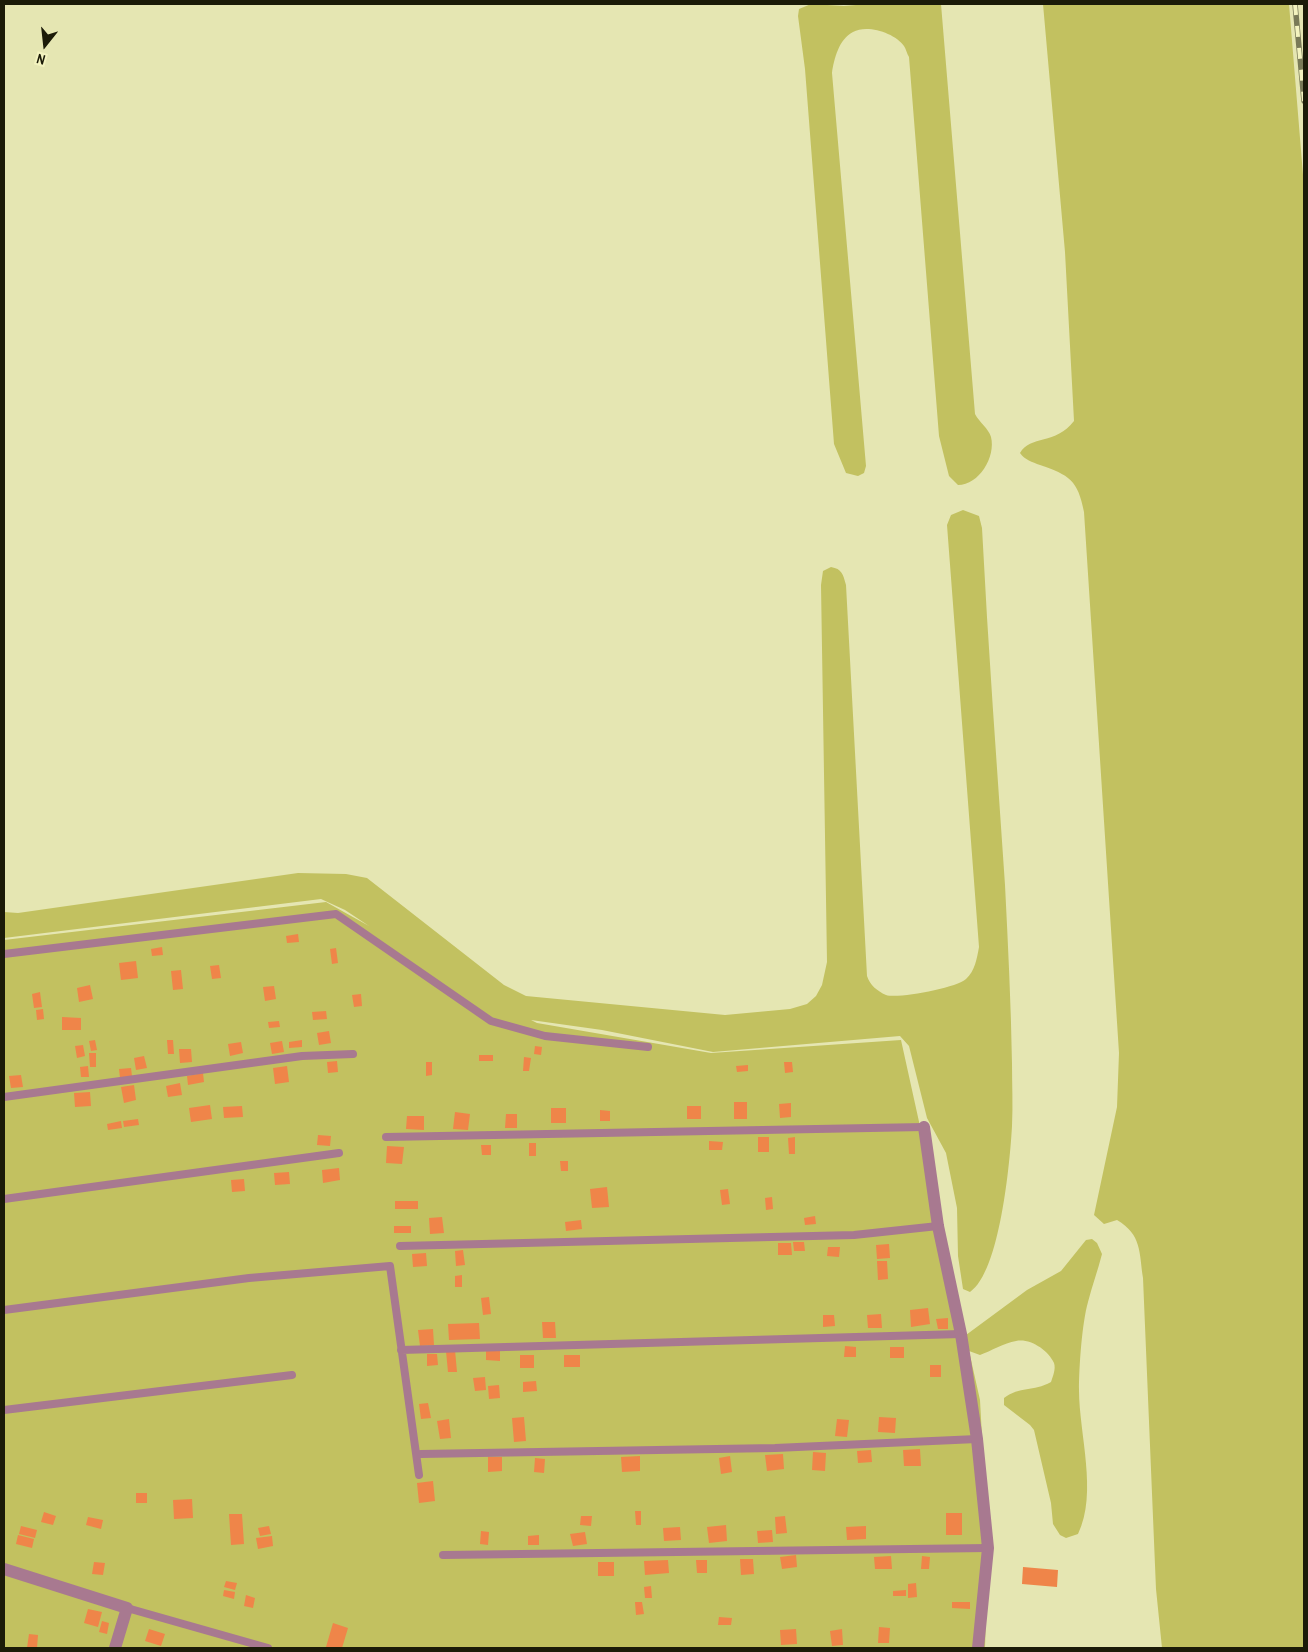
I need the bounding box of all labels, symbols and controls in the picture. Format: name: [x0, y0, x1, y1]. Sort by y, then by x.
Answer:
north arrow: [20, 20, 70, 70]
text: N: [34, 50, 47, 69]

